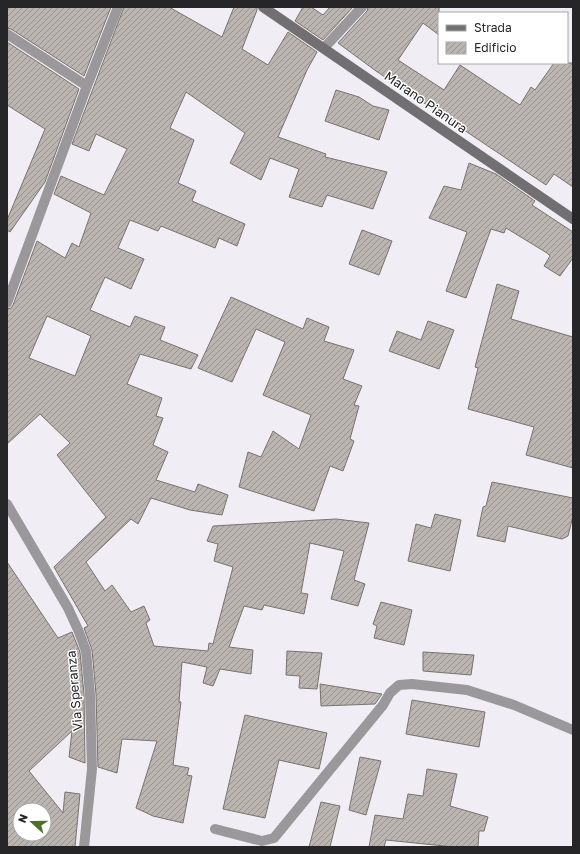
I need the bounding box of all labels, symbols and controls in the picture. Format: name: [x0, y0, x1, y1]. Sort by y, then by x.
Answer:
legend: [438, 12, 568, 64]
text: Strada: [474, 20, 512, 35]
text: Edificio: [474, 40, 516, 55]
street label: Marano Pianura: [382, 68, 470, 136]
street label: Via Speranza: [63, 650, 85, 732]
north arrow: [12, 802, 52, 842]
text: N: [15, 812, 30, 824]

